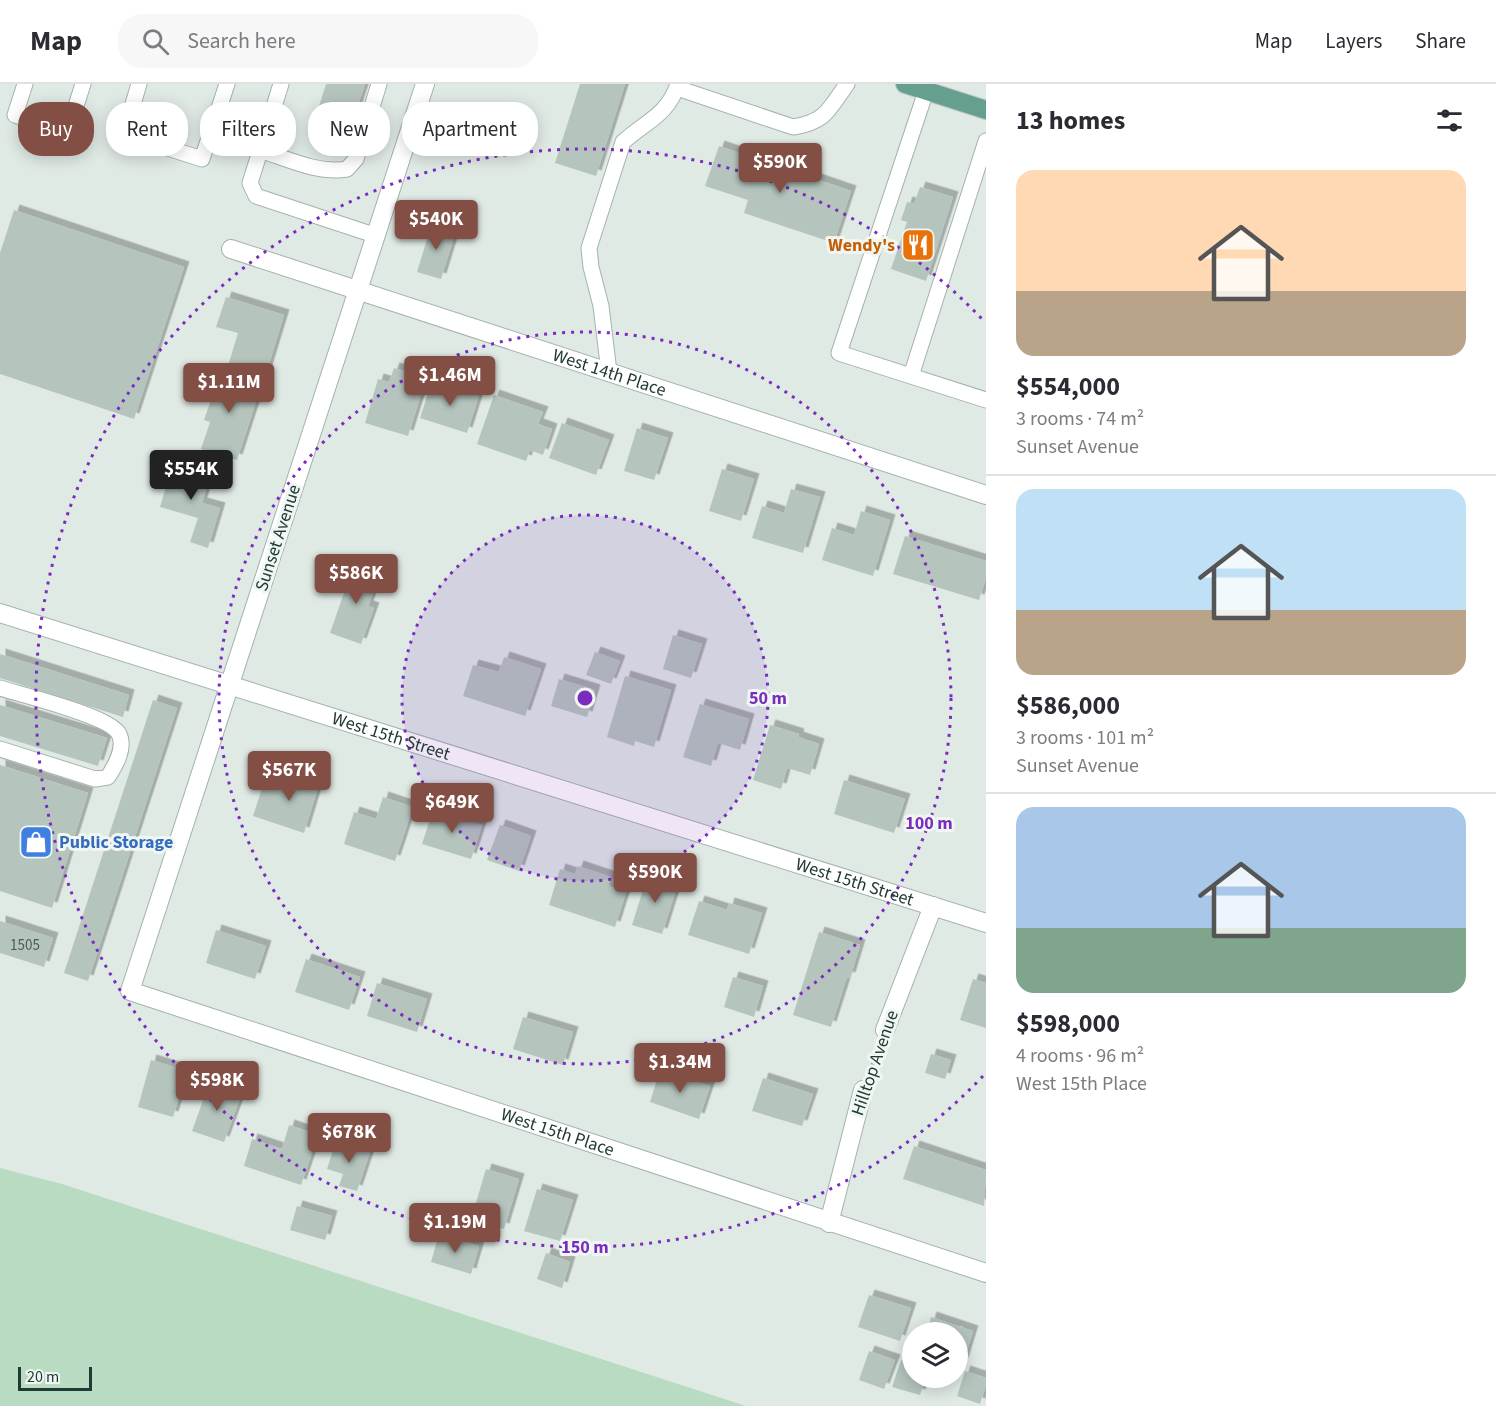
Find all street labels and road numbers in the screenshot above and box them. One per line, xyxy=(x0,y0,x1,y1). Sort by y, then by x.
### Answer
street label: West 14th Place xyxy=(549,342,669,402)
street label: Sunset Avenue xyxy=(249,481,307,595)
street label: West 15th Street xyxy=(329,706,453,766)
street label: West 15th Street xyxy=(793,851,917,912)
street label: Hilltop Avenue xyxy=(845,1007,905,1119)
street label: West 15th Place xyxy=(498,1102,618,1162)

